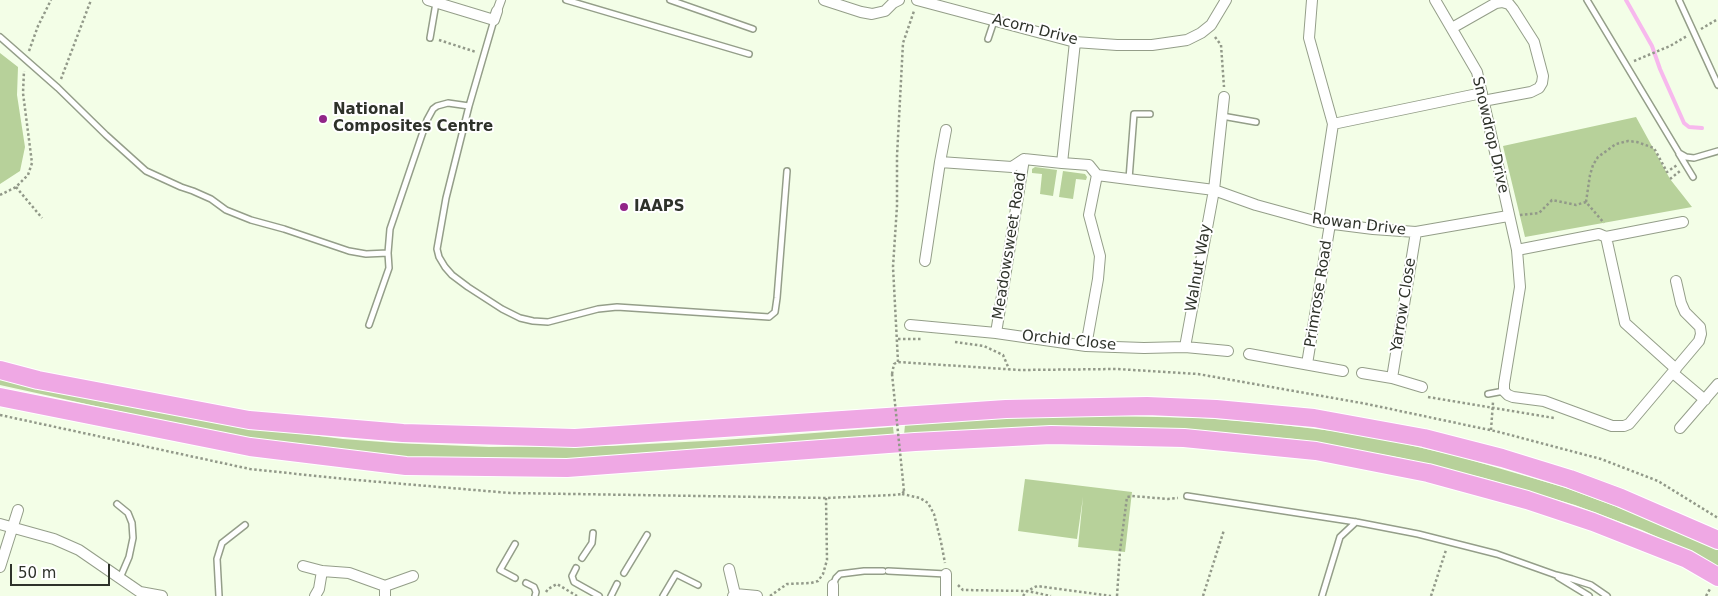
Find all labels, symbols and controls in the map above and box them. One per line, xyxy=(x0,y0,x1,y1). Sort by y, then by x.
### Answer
street label: Acorn Drive xyxy=(990,11,1080,49)
street label: Snowdrop Drive xyxy=(1468,75,1512,195)
place label: National Composites Centre xyxy=(333,101,493,136)
marker: National Composites Centre xyxy=(317,113,329,125)
street label: Meadowsweet Road xyxy=(989,171,1031,321)
place label: IAAPS xyxy=(634,198,685,216)
marker: IAAPS xyxy=(618,201,630,213)
street label: Rowan Drive xyxy=(1311,210,1407,240)
street label: Walnut Way xyxy=(1182,223,1216,313)
street label: Primrose Road xyxy=(1302,239,1336,349)
street label: Yarrow Close xyxy=(1388,257,1420,353)
street label: Orchid Close xyxy=(1021,327,1117,355)
scale bar xyxy=(12,554,112,586)
text: 50 m xyxy=(18,564,56,582)

